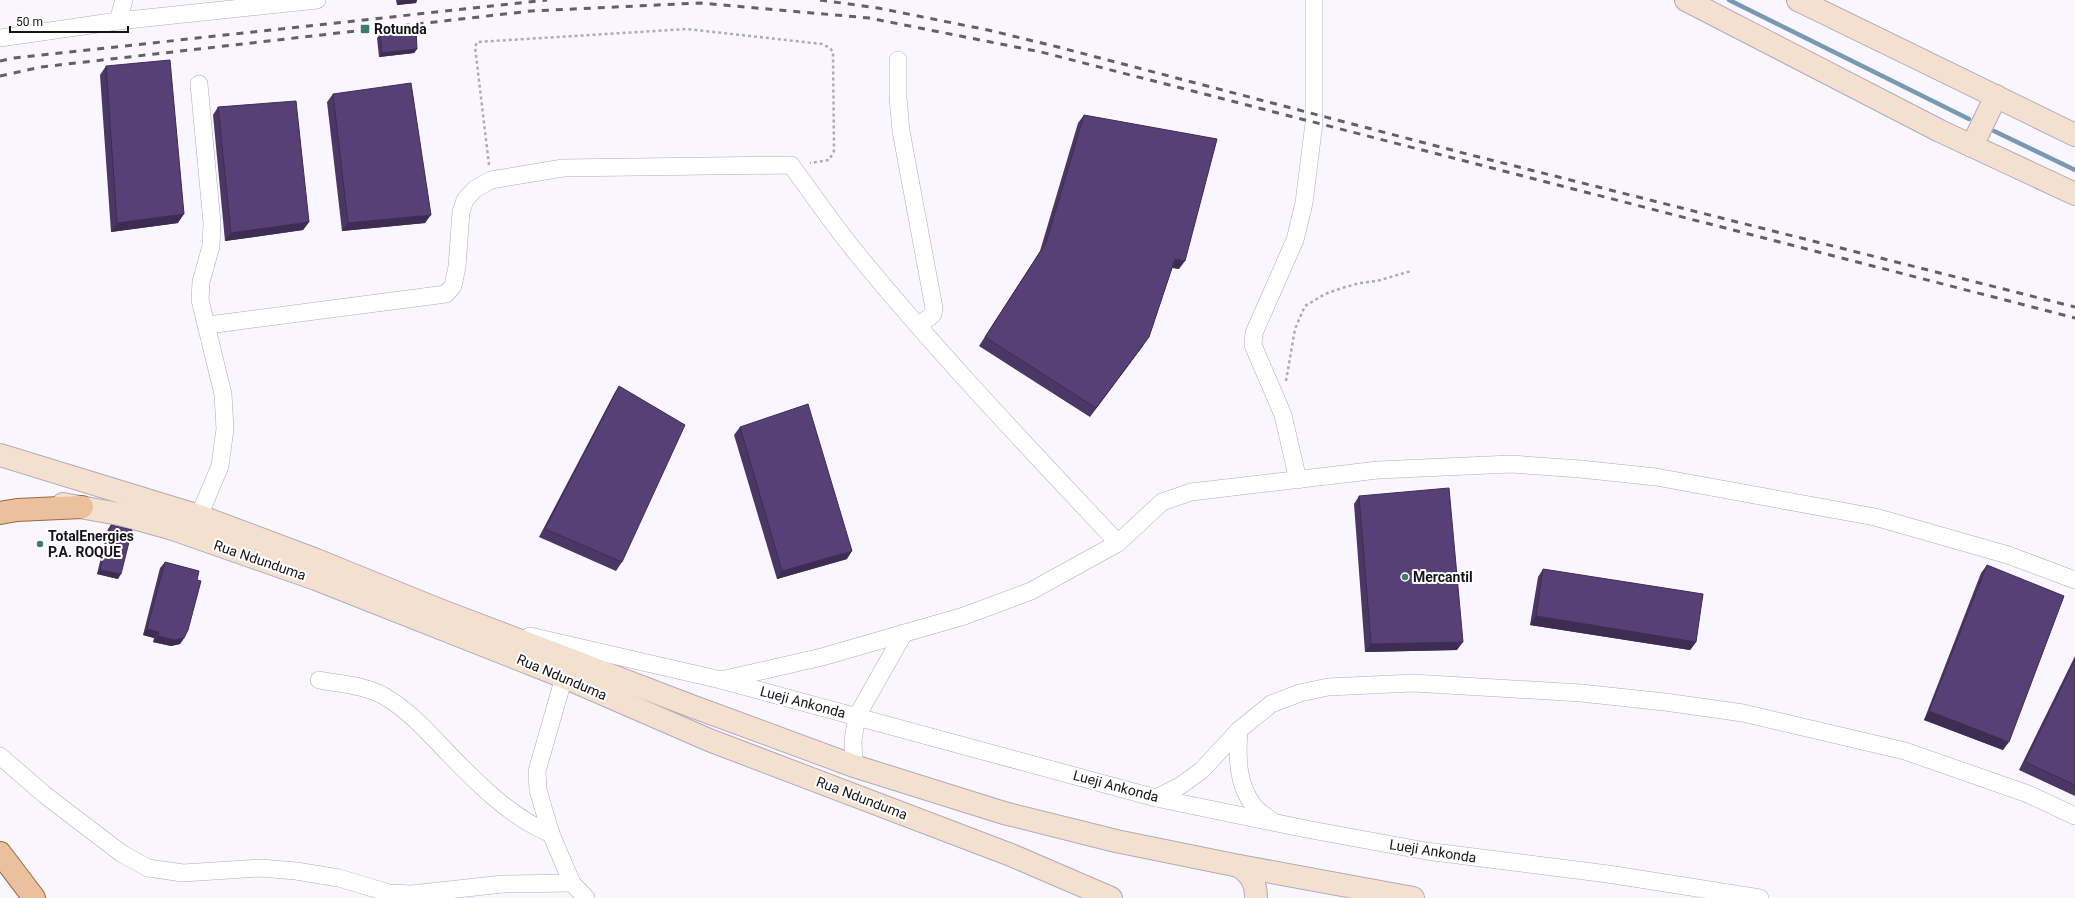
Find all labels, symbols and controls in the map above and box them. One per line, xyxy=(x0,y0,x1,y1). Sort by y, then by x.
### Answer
scale bar xyxy=(10,8,128,34)
text: 50 m xyxy=(16,15,43,29)
place label: Rotunda xyxy=(374,21,427,37)
marker: Rotunda xyxy=(359,23,371,35)
place label: TotalEnergies P.A. ROQUE xyxy=(48,528,134,560)
street label: Rua Ndunduma xyxy=(212,537,308,583)
marker: TotalEnergies P.A. ROQUE xyxy=(35,539,45,549)
place label: Mercantil xyxy=(1413,569,1473,585)
marker: Mercantil xyxy=(1400,572,1410,582)
street label: Rua Ndunduma xyxy=(515,651,609,703)
street label: Lueji Ankonda xyxy=(759,683,847,721)
street label: Lueji Ankonda xyxy=(1072,767,1160,805)
street label: Rua Ndunduma xyxy=(814,773,910,823)
street label: Lueji Ankonda xyxy=(1388,836,1478,866)

